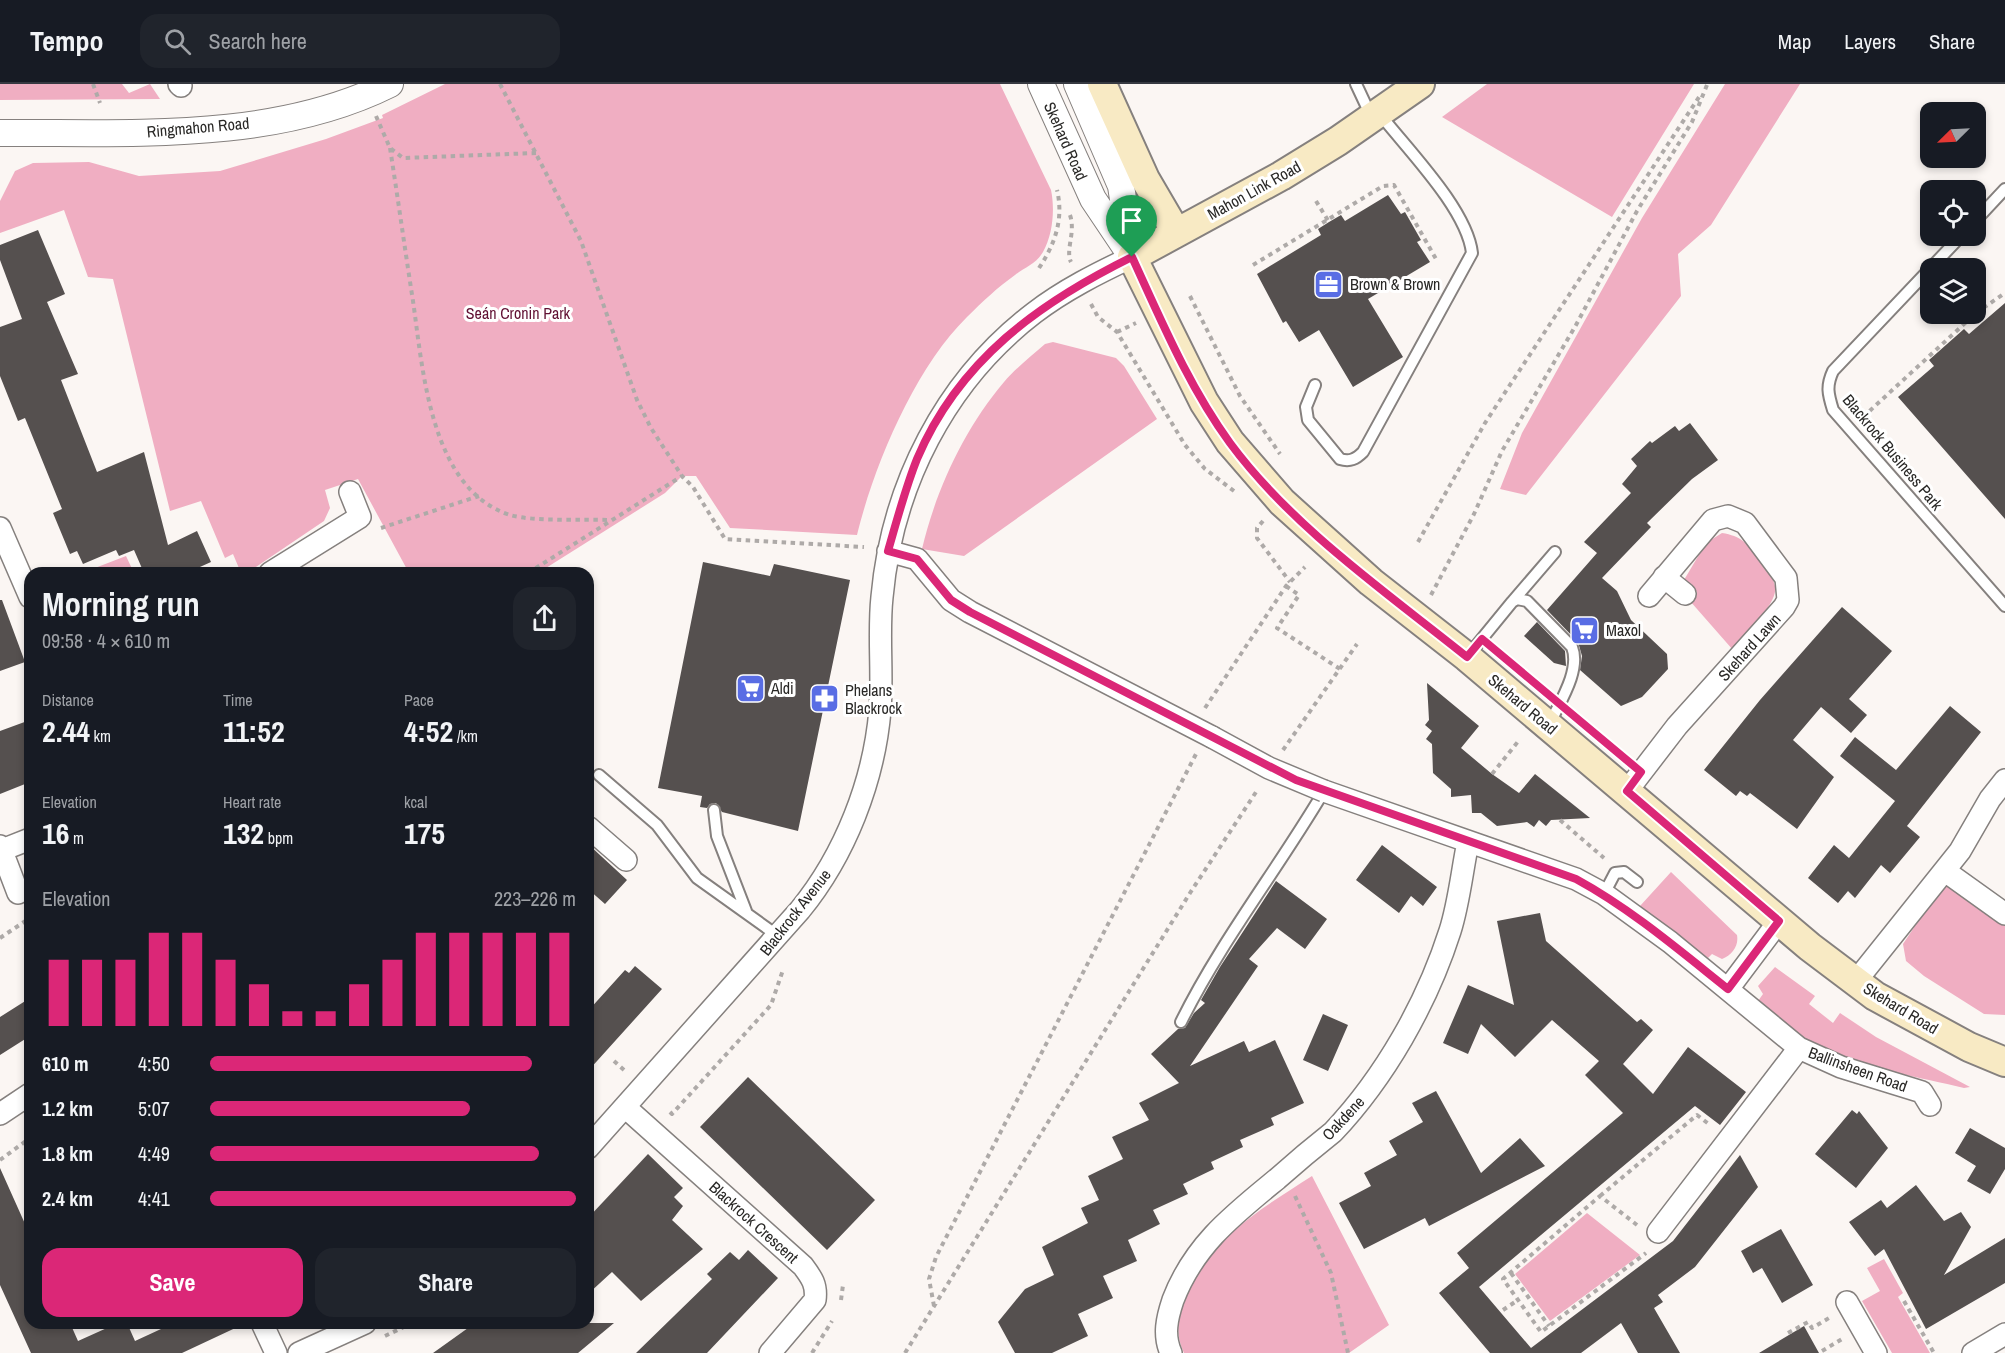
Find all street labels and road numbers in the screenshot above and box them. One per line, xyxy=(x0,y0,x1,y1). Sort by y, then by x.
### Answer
street label: Skehard Road xyxy=(1039,98,1093,184)
street label: Ringmahon Road xyxy=(146,112,250,142)
street label: Mahon Link Road xyxy=(1203,155,1305,225)
street label: Blackrock Business Park xyxy=(1838,389,1948,515)
street label: Skehard Lawn xyxy=(1713,608,1785,686)
street label: Skehard Road xyxy=(1484,669,1562,739)
street label: Blackrock Avenue xyxy=(754,864,836,960)
street label: Skehard Road xyxy=(1859,977,1943,1039)
street label: Ballinsheen Road xyxy=(1806,1041,1910,1097)
street label: Oakdene xyxy=(1317,1091,1369,1145)
street label: Blackrock Crescent xyxy=(705,1176,804,1268)

